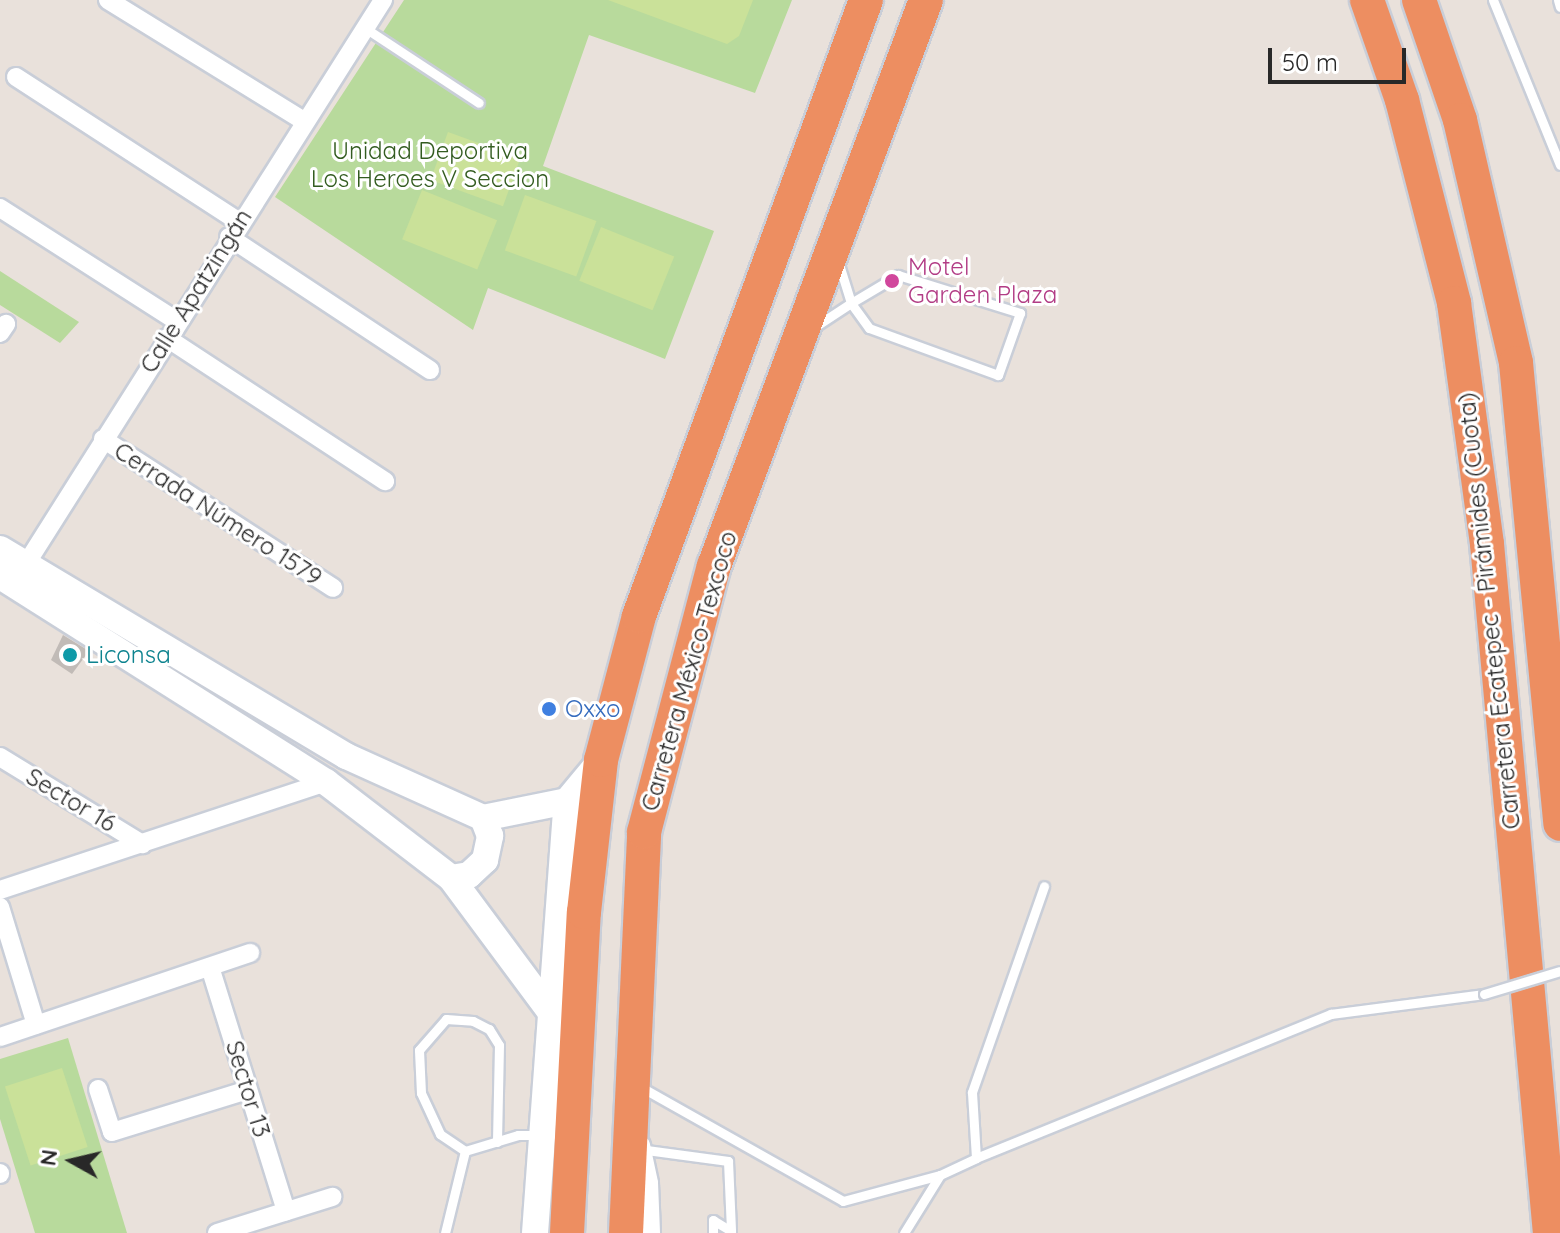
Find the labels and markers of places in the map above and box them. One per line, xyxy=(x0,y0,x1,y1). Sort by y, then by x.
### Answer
place label: Motel Garden Plaza xyxy=(908,253,1057,309)
marker: Motel Garden Plaza xyxy=(883,272,901,290)
place label: Liconsa xyxy=(86,641,171,669)
marker: Liconsa xyxy=(61,646,79,664)
place label: Oxxo xyxy=(565,695,621,723)
marker: Oxxo xyxy=(540,700,558,718)

